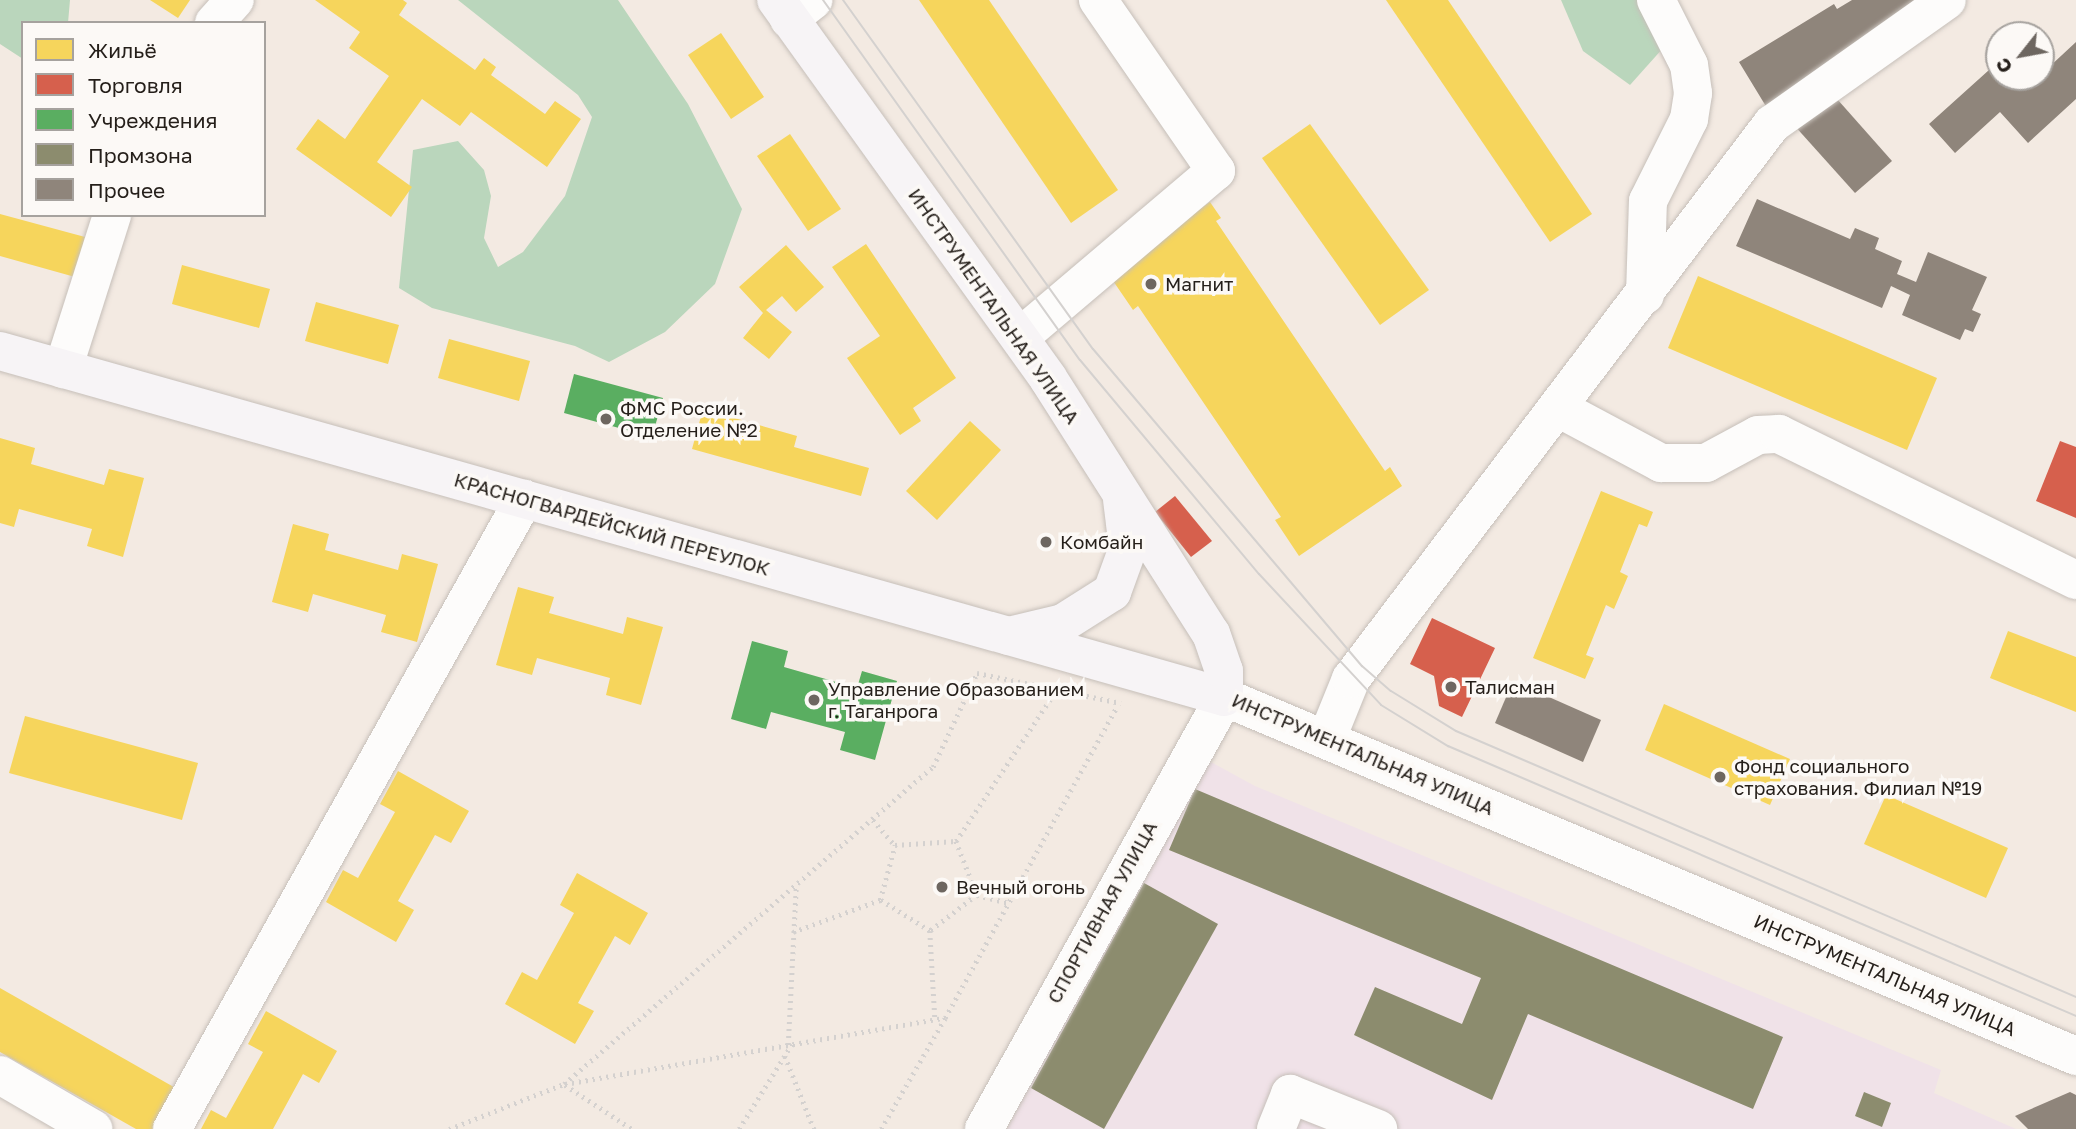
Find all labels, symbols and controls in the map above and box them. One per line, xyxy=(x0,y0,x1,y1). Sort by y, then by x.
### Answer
legend xyxy=(21,21,266,217)
north arrow xyxy=(1985,21,2055,91)
text: Жильё xyxy=(88,37,157,63)
text: С xyxy=(1990,54,2017,78)
text: Торговля xyxy=(88,72,183,98)
text: Учреждения xyxy=(88,107,217,133)
text: Промзона xyxy=(88,142,193,168)
text: Прочее xyxy=(88,177,165,203)
street label: ИНСТРУМЕНТАЛЬНАЯ УЛИЦА xyxy=(904,184,1084,428)
place label: Магнит xyxy=(1165,273,1233,295)
marker: Магнит xyxy=(1143,276,1159,292)
place label: ФМС России. Отделение №2 xyxy=(620,397,758,441)
marker: ФМС России. Отделение №2 xyxy=(598,411,614,427)
street label: КРАСНОГВАРДЕЙСКИЙ ПЕРЕУЛОК xyxy=(452,468,772,580)
place label: Комбайн xyxy=(1060,531,1143,553)
marker: Комбайн xyxy=(1038,534,1054,550)
place label: Талисман xyxy=(1465,676,1555,698)
place label: Управление Образованием г. Таганрога xyxy=(828,678,1084,722)
marker: Талисман xyxy=(1443,679,1459,695)
street label: ИНСТРУМЕНТАЛЬНАЯ УЛИЦА xyxy=(1229,688,1497,820)
marker: Управление Образованием г. Таганрога xyxy=(806,692,822,708)
place label: Фонд социального страхования. Филиал №19 xyxy=(1734,755,1982,799)
marker: Фонд социального страхования. Филиал №19 xyxy=(1712,769,1728,785)
street label: СПОРТИВНАЯ УЛИЦА xyxy=(1042,817,1162,1007)
place label: Вечный огонь xyxy=(956,876,1085,898)
marker: Вечный огонь xyxy=(934,879,950,895)
street label: ИНСТРУМЕНТАЛЬНАЯ УЛИЦА xyxy=(1751,909,2019,1041)

